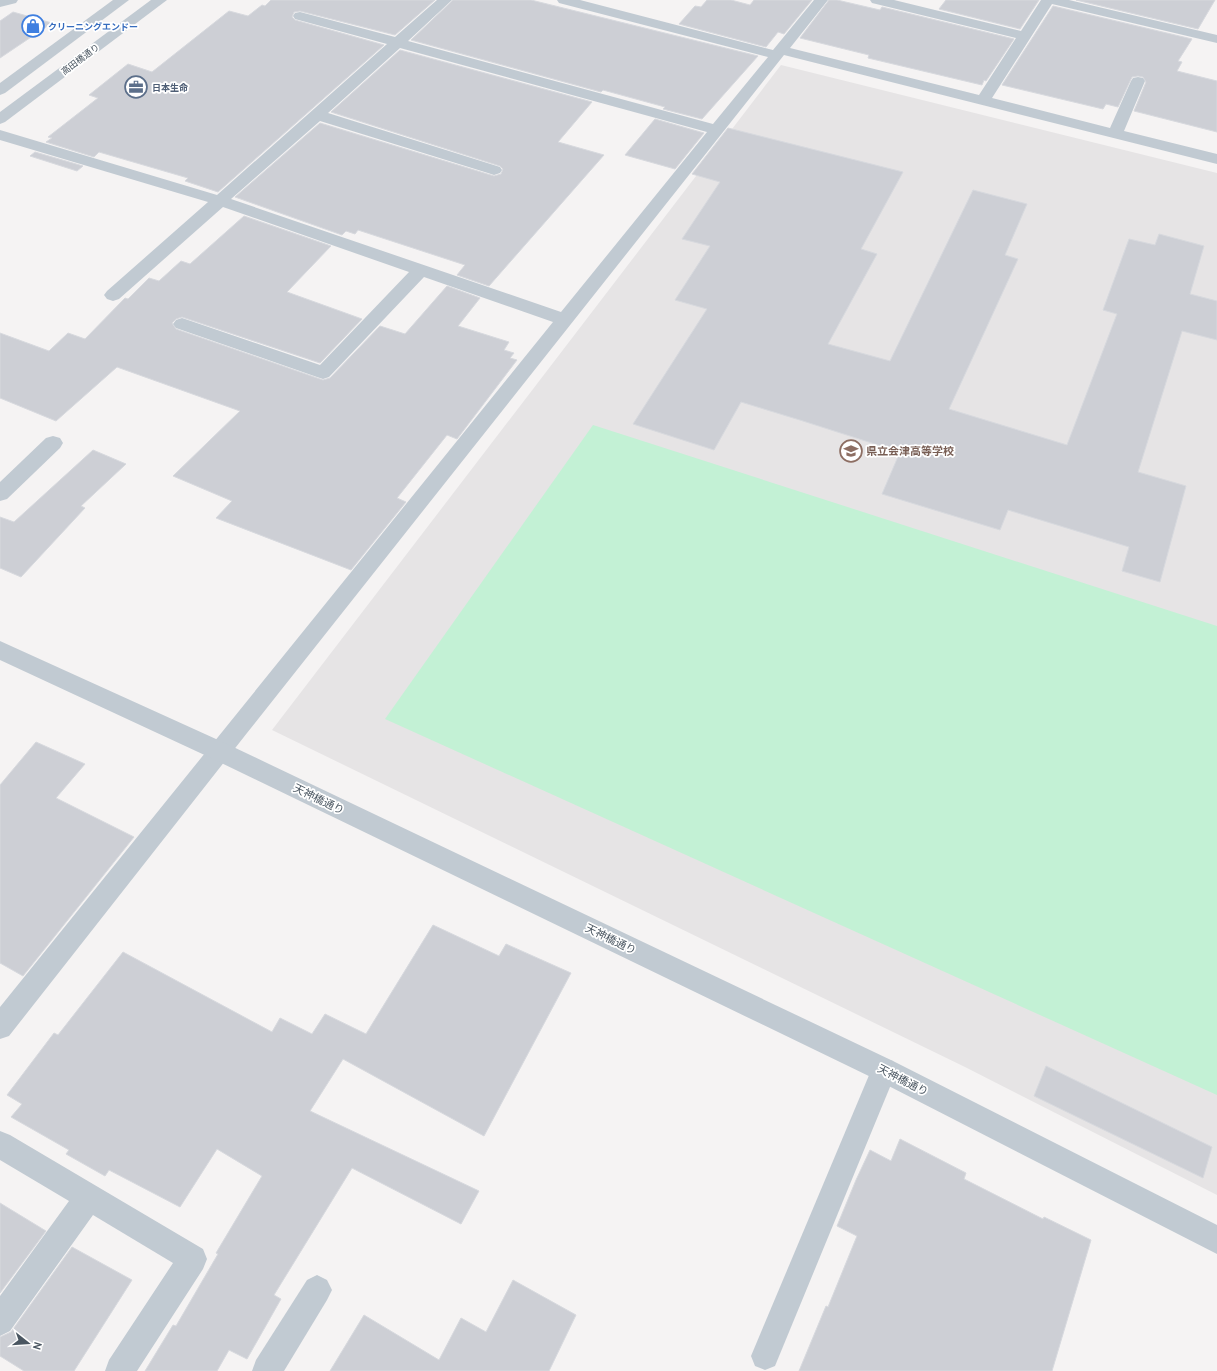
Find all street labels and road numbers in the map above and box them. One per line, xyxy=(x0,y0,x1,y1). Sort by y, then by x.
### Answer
street label: 高田橋通り xyxy=(59,41,101,77)
street label: 天神橋通り xyxy=(291,781,347,817)
street label: 天神橋通り xyxy=(583,921,639,957)
street label: 天神橋通り xyxy=(875,1061,931,1099)

